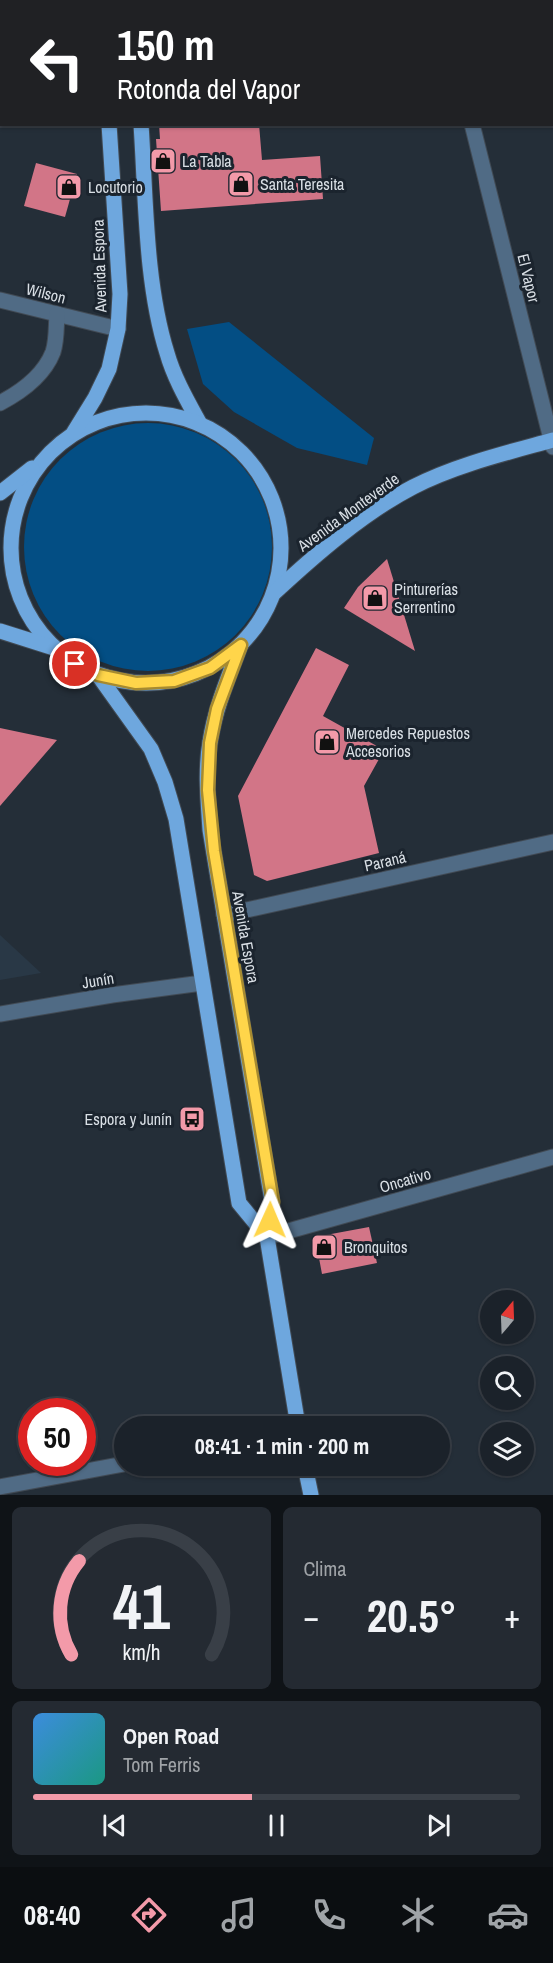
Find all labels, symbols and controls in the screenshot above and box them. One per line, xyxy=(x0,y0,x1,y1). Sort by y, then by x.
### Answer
text: 150 m xyxy=(117,17,215,73)
icon: left xyxy=(18,24,96,102)
text: Rotonda del Vapor xyxy=(117,71,300,107)
shop icon: La Tabla xyxy=(148,146,178,176)
place label: La Tabla xyxy=(182,150,232,172)
shop icon: Santa Teresita xyxy=(226,169,256,199)
shop icon: Locutorio xyxy=(54,172,84,202)
place label: Santa Teresita xyxy=(260,173,345,195)
place label: Locutorio xyxy=(88,176,143,198)
street label: Avenida Espora xyxy=(86,218,112,314)
street label: El Vapor xyxy=(512,251,546,305)
street label: Wilson xyxy=(24,277,68,309)
street label: Avenida Monteverde xyxy=(292,468,403,557)
place label: Pinturerías Serrentino xyxy=(394,578,458,618)
shop icon: Pinturerías Serrentino xyxy=(360,583,390,613)
pin xyxy=(49,638,100,689)
icon: arrive xyxy=(58,647,91,680)
place label: Mercedes Repuestos Accesorios xyxy=(345,722,470,762)
shop icon: Mercedes Repuestos Accesorios xyxy=(312,727,342,757)
street label: Paraná xyxy=(362,845,409,876)
street label: Avenida Espora xyxy=(227,888,265,985)
street label: Junín xyxy=(80,967,116,993)
bus stop icon: Espora y Junín xyxy=(177,1104,207,1134)
place label: Espora y Junín xyxy=(84,1108,172,1130)
street label: Oncativo xyxy=(377,1162,433,1198)
position arrow xyxy=(238,1188,302,1252)
shop icon: Bronquitos xyxy=(309,1232,339,1262)
place label: Bronquitos xyxy=(344,1236,407,1258)
north arrow xyxy=(480,1290,534,1344)
map controls xyxy=(480,1290,534,1476)
button: search xyxy=(480,1356,534,1410)
speed limit sign: 50 xyxy=(18,1398,96,1476)
button: layers xyxy=(480,1422,534,1476)
text: 08:41 · 1 min · 200 m xyxy=(195,1431,369,1461)
text: Clima xyxy=(304,1555,346,1582)
text: 41 xyxy=(113,1564,170,1648)
text: 20.5° xyxy=(367,1585,457,1646)
text: − xyxy=(304,1594,319,1638)
text: + xyxy=(504,1594,520,1638)
text: km/h xyxy=(122,1638,160,1667)
text: Open Road xyxy=(123,1721,219,1751)
text: Tom Ferris xyxy=(123,1751,201,1778)
icon: previous xyxy=(98,1809,131,1842)
icon: pause xyxy=(260,1809,293,1842)
icon: next xyxy=(422,1809,455,1842)
icon: directions xyxy=(128,1894,170,1936)
icon: music xyxy=(218,1894,260,1936)
icon: phone xyxy=(308,1894,350,1936)
icon: climate xyxy=(397,1894,439,1936)
icon: car xyxy=(487,1894,529,1936)
text: 08:40 xyxy=(24,1897,80,1933)

